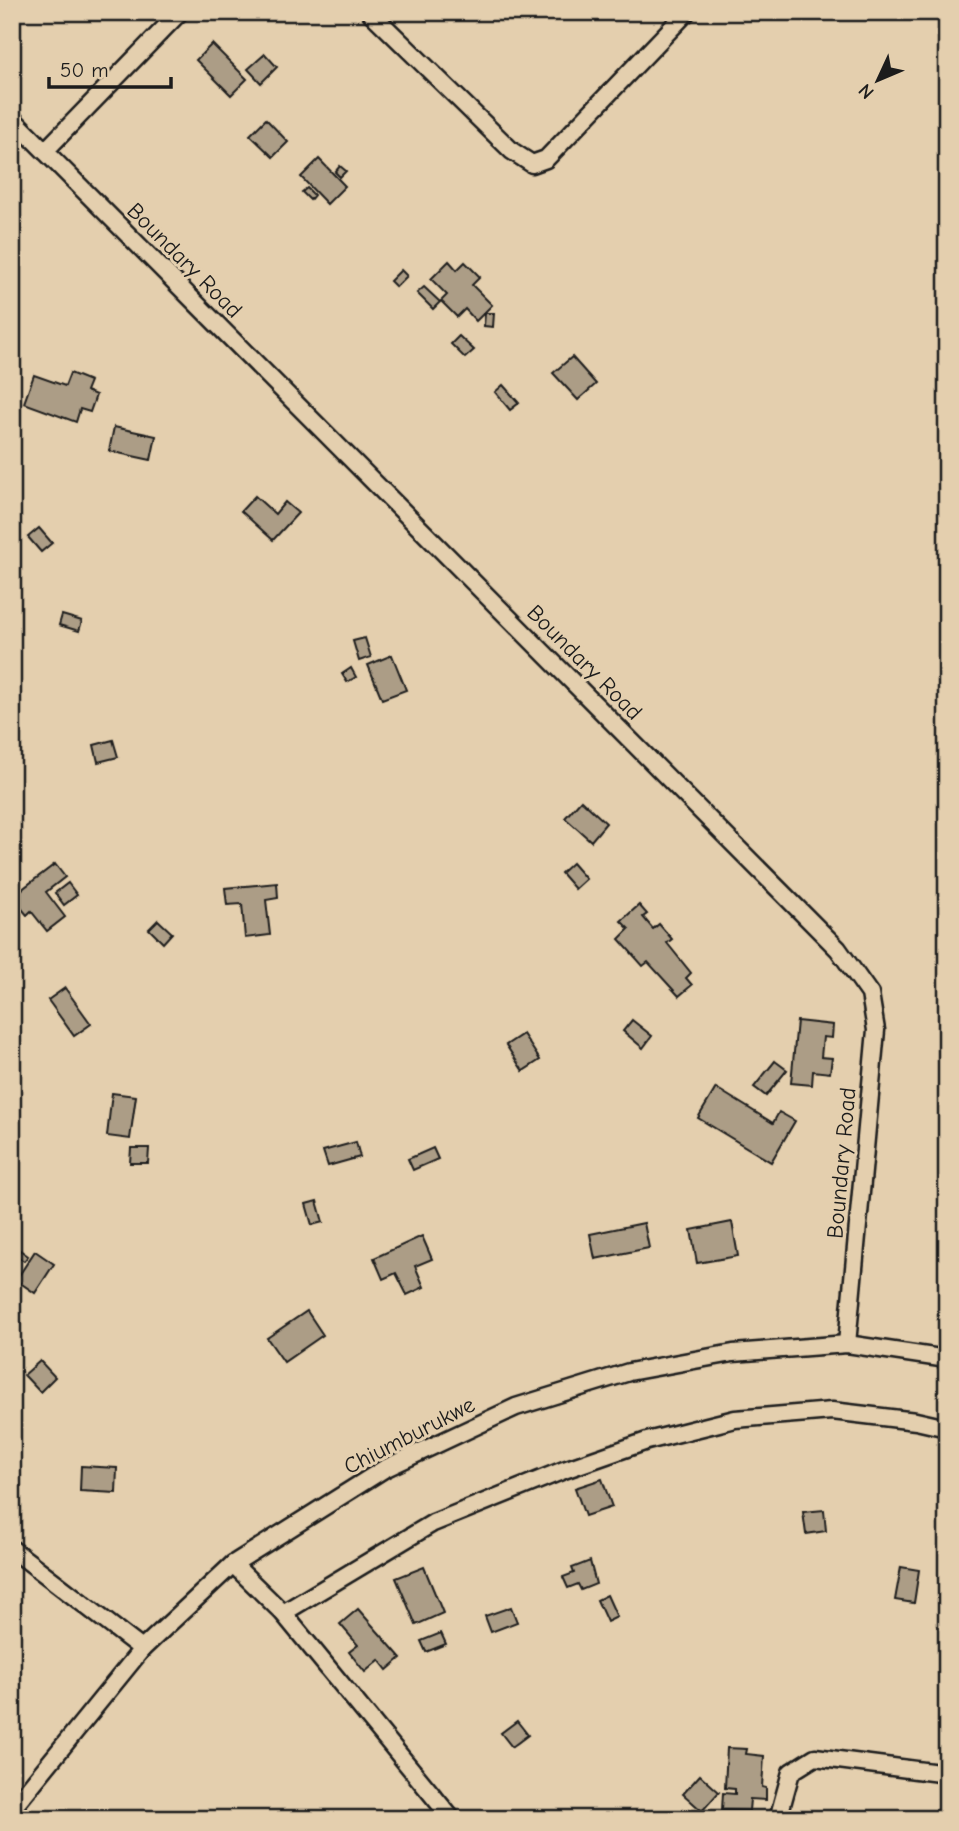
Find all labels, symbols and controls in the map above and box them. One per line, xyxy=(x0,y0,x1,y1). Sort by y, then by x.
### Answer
scale bar xyxy=(49,46,172,90)
north arrow xyxy=(844,46,914,116)
text: 50 m xyxy=(60,58,109,82)
text: N xyxy=(854,79,879,103)
street label: Boundary Road xyxy=(121,197,248,324)
street label: Boundary Road xyxy=(521,599,648,726)
street label: Boundary Road xyxy=(821,1086,862,1240)
street label: Chiumburukwe xyxy=(339,1391,479,1480)

